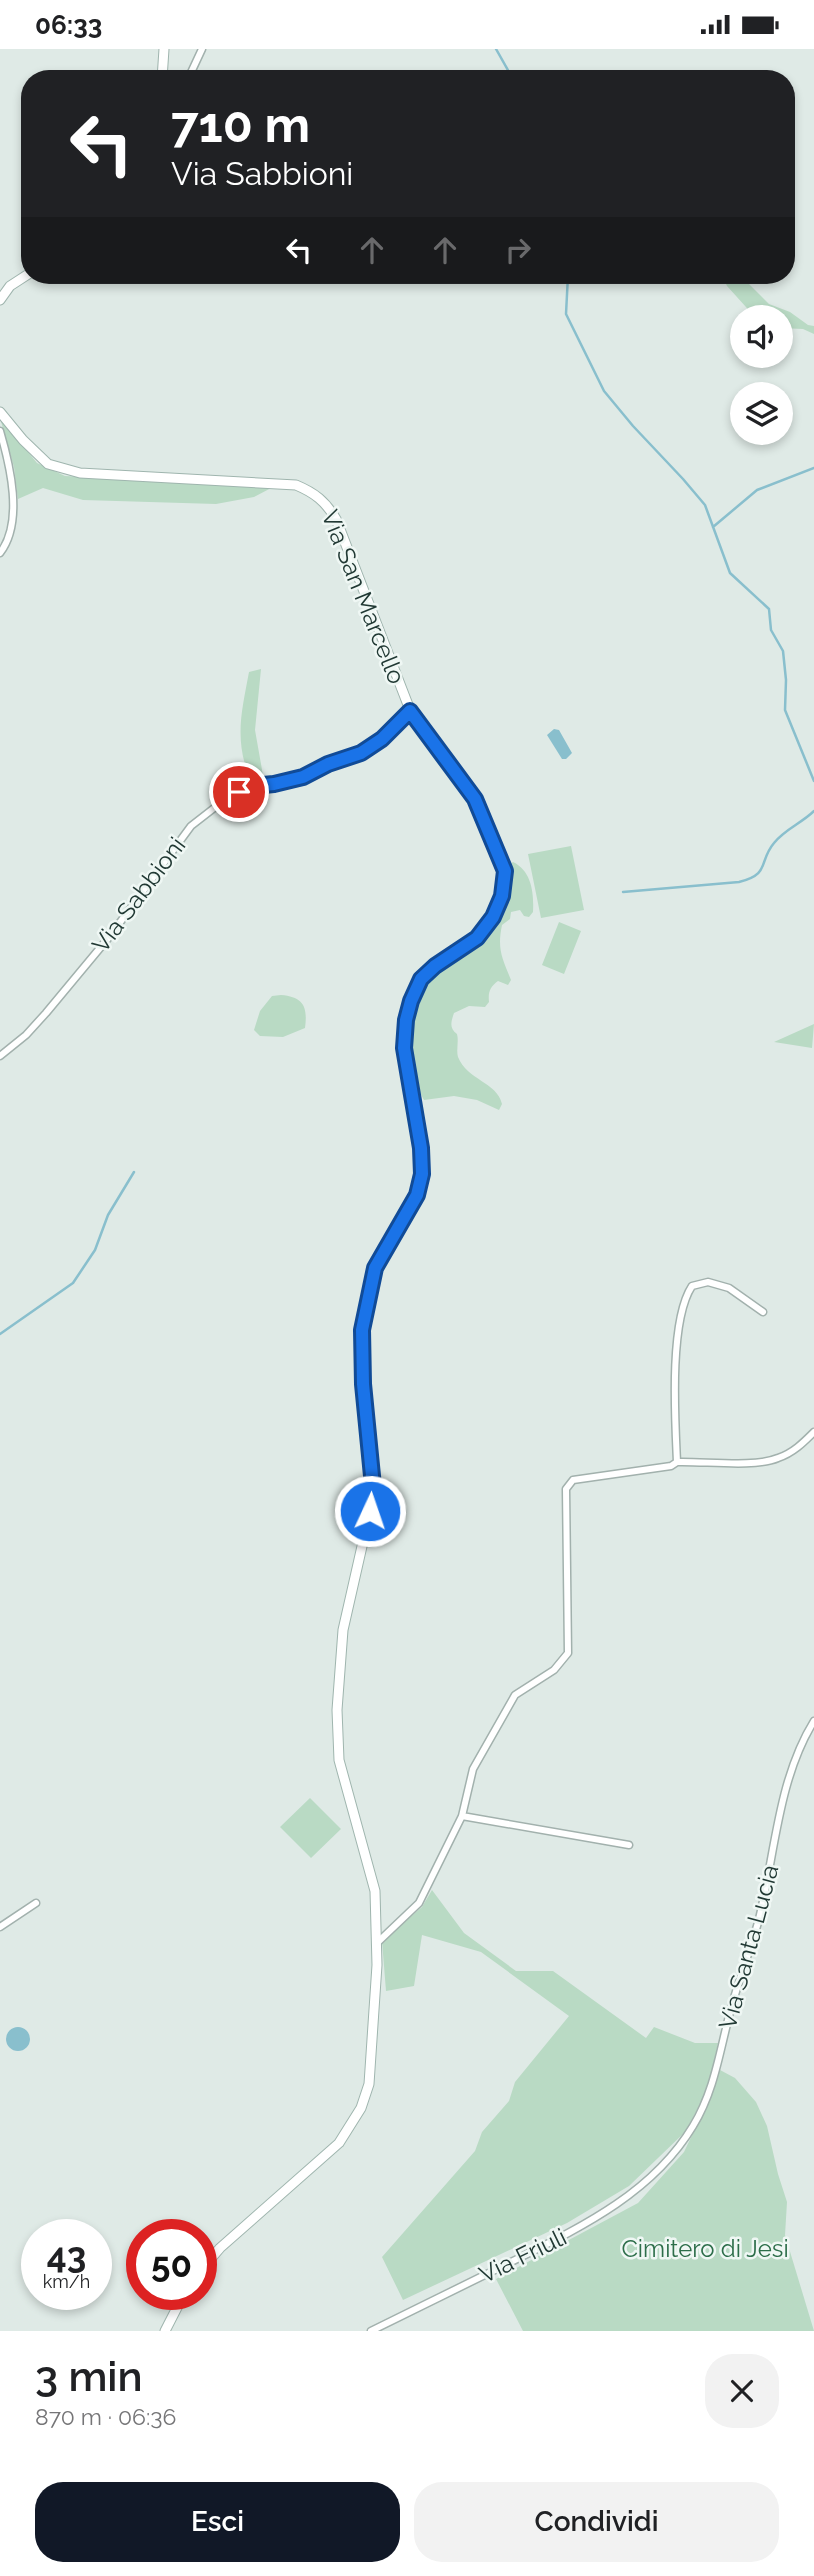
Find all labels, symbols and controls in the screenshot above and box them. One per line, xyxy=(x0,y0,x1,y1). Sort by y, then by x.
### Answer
text: 06:33 xyxy=(35,10,102,40)
text: 710 m xyxy=(171,96,310,153)
icon: left xyxy=(56,98,147,189)
text: Via Sabbioni xyxy=(171,155,353,192)
icon: left xyxy=(280,231,318,269)
icon: ahead xyxy=(353,231,391,269)
icon: ahead xyxy=(426,231,464,269)
icon: right xyxy=(499,231,537,269)
map controls xyxy=(730,305,793,445)
button: sound xyxy=(730,305,793,368)
button: layers xyxy=(730,382,793,445)
street label: Via San Marcello xyxy=(315,506,412,688)
pin xyxy=(209,762,269,822)
icon: arrive xyxy=(220,773,258,811)
street label: Via Sabbioni xyxy=(86,831,191,958)
position arrow xyxy=(333,1474,407,1548)
street label: Via Santa Lucia xyxy=(713,1861,784,2032)
speed limit sign: 50 xyxy=(126,2219,217,2310)
street label: Via Friuli xyxy=(474,2222,571,2289)
park label: Cimitero di Jesi xyxy=(621,2234,789,2263)
text: 43 xyxy=(47,2235,86,2276)
text: km/h xyxy=(43,2271,90,2292)
text: 3 min xyxy=(35,2352,143,2401)
button: close xyxy=(705,2354,779,2428)
text: 870 m · 06:36 xyxy=(35,2403,176,2430)
button: Esci xyxy=(35,2482,400,2562)
button: Condividi xyxy=(414,2482,779,2562)

